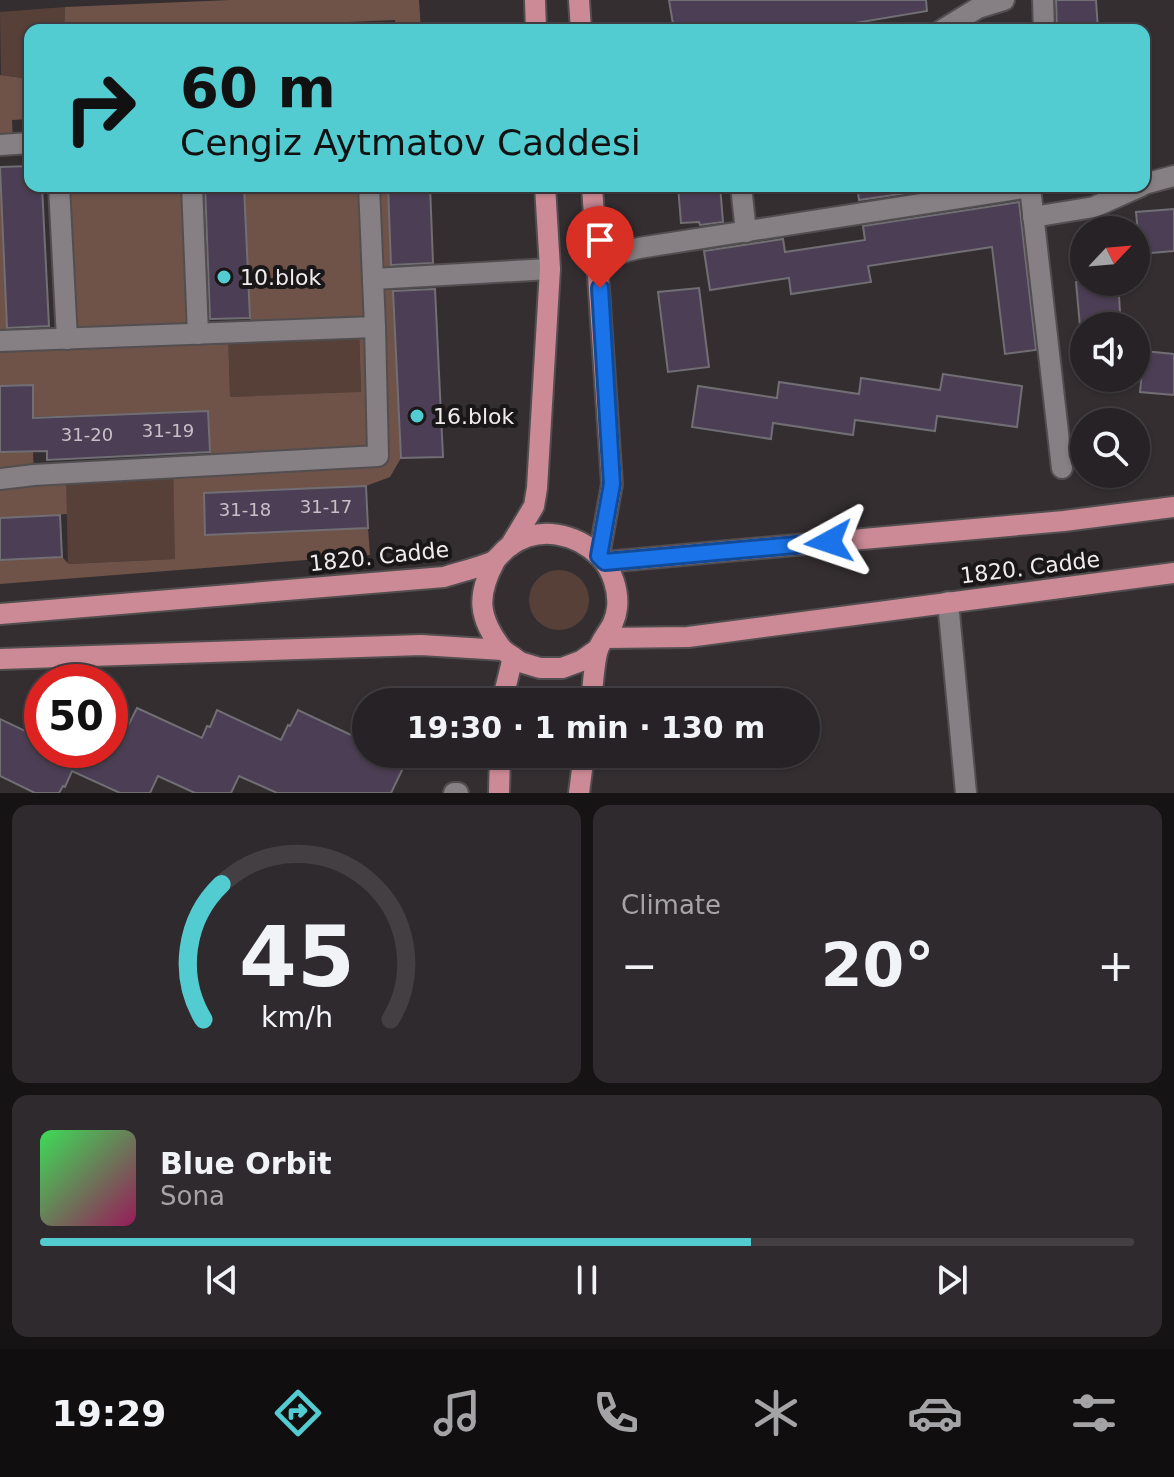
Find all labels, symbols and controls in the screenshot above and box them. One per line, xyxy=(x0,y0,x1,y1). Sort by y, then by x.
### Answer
text: 60 m xyxy=(180,55,336,120)
icon: right xyxy=(48,56,152,160)
text: Cengiz Aytmatov Caddesi xyxy=(180,122,641,163)
pin xyxy=(566,206,634,288)
north arrow xyxy=(1070,216,1150,296)
map controls xyxy=(1070,216,1150,488)
icon: arrive xyxy=(578,218,622,262)
place label: 10.blok xyxy=(240,265,322,290)
marker: 10.blok xyxy=(215,268,233,286)
button: sound xyxy=(1070,312,1150,392)
place label: 16.blok xyxy=(433,404,515,429)
marker: 16.blok xyxy=(408,407,426,425)
button: search xyxy=(1070,408,1150,488)
house number: 31-19 xyxy=(142,420,194,441)
house number: 31-20 xyxy=(61,424,113,445)
house number: 31-17 xyxy=(300,496,352,517)
house number: 31-18 xyxy=(219,499,271,520)
position arrow xyxy=(787,500,871,584)
street label: 1820. Cadde xyxy=(308,537,450,576)
street label: 1820. Cadde xyxy=(959,547,1101,588)
speed limit sign: 50 xyxy=(24,664,128,768)
text: 19:30 · 1 min · 130 m xyxy=(407,710,765,745)
text: Climate xyxy=(621,890,721,920)
text: 45 xyxy=(239,909,354,1006)
text: 20° xyxy=(821,930,934,1000)
text: − xyxy=(621,940,658,991)
text: + xyxy=(1097,940,1134,991)
text: km/h xyxy=(260,1000,333,1034)
text: Blue Orbit xyxy=(160,1146,332,1181)
text: Sona xyxy=(160,1181,225,1211)
icon: previous xyxy=(200,1258,244,1302)
icon: pause xyxy=(565,1258,609,1302)
icon: next xyxy=(930,1258,974,1302)
icon: directions xyxy=(270,1385,326,1441)
icon: music xyxy=(429,1385,485,1441)
icon: phone xyxy=(588,1385,644,1441)
icon: climate xyxy=(748,1385,804,1441)
icon: car xyxy=(907,1385,963,1441)
icon: filters xyxy=(1066,1385,1122,1441)
text: 19:29 xyxy=(52,1393,166,1434)

